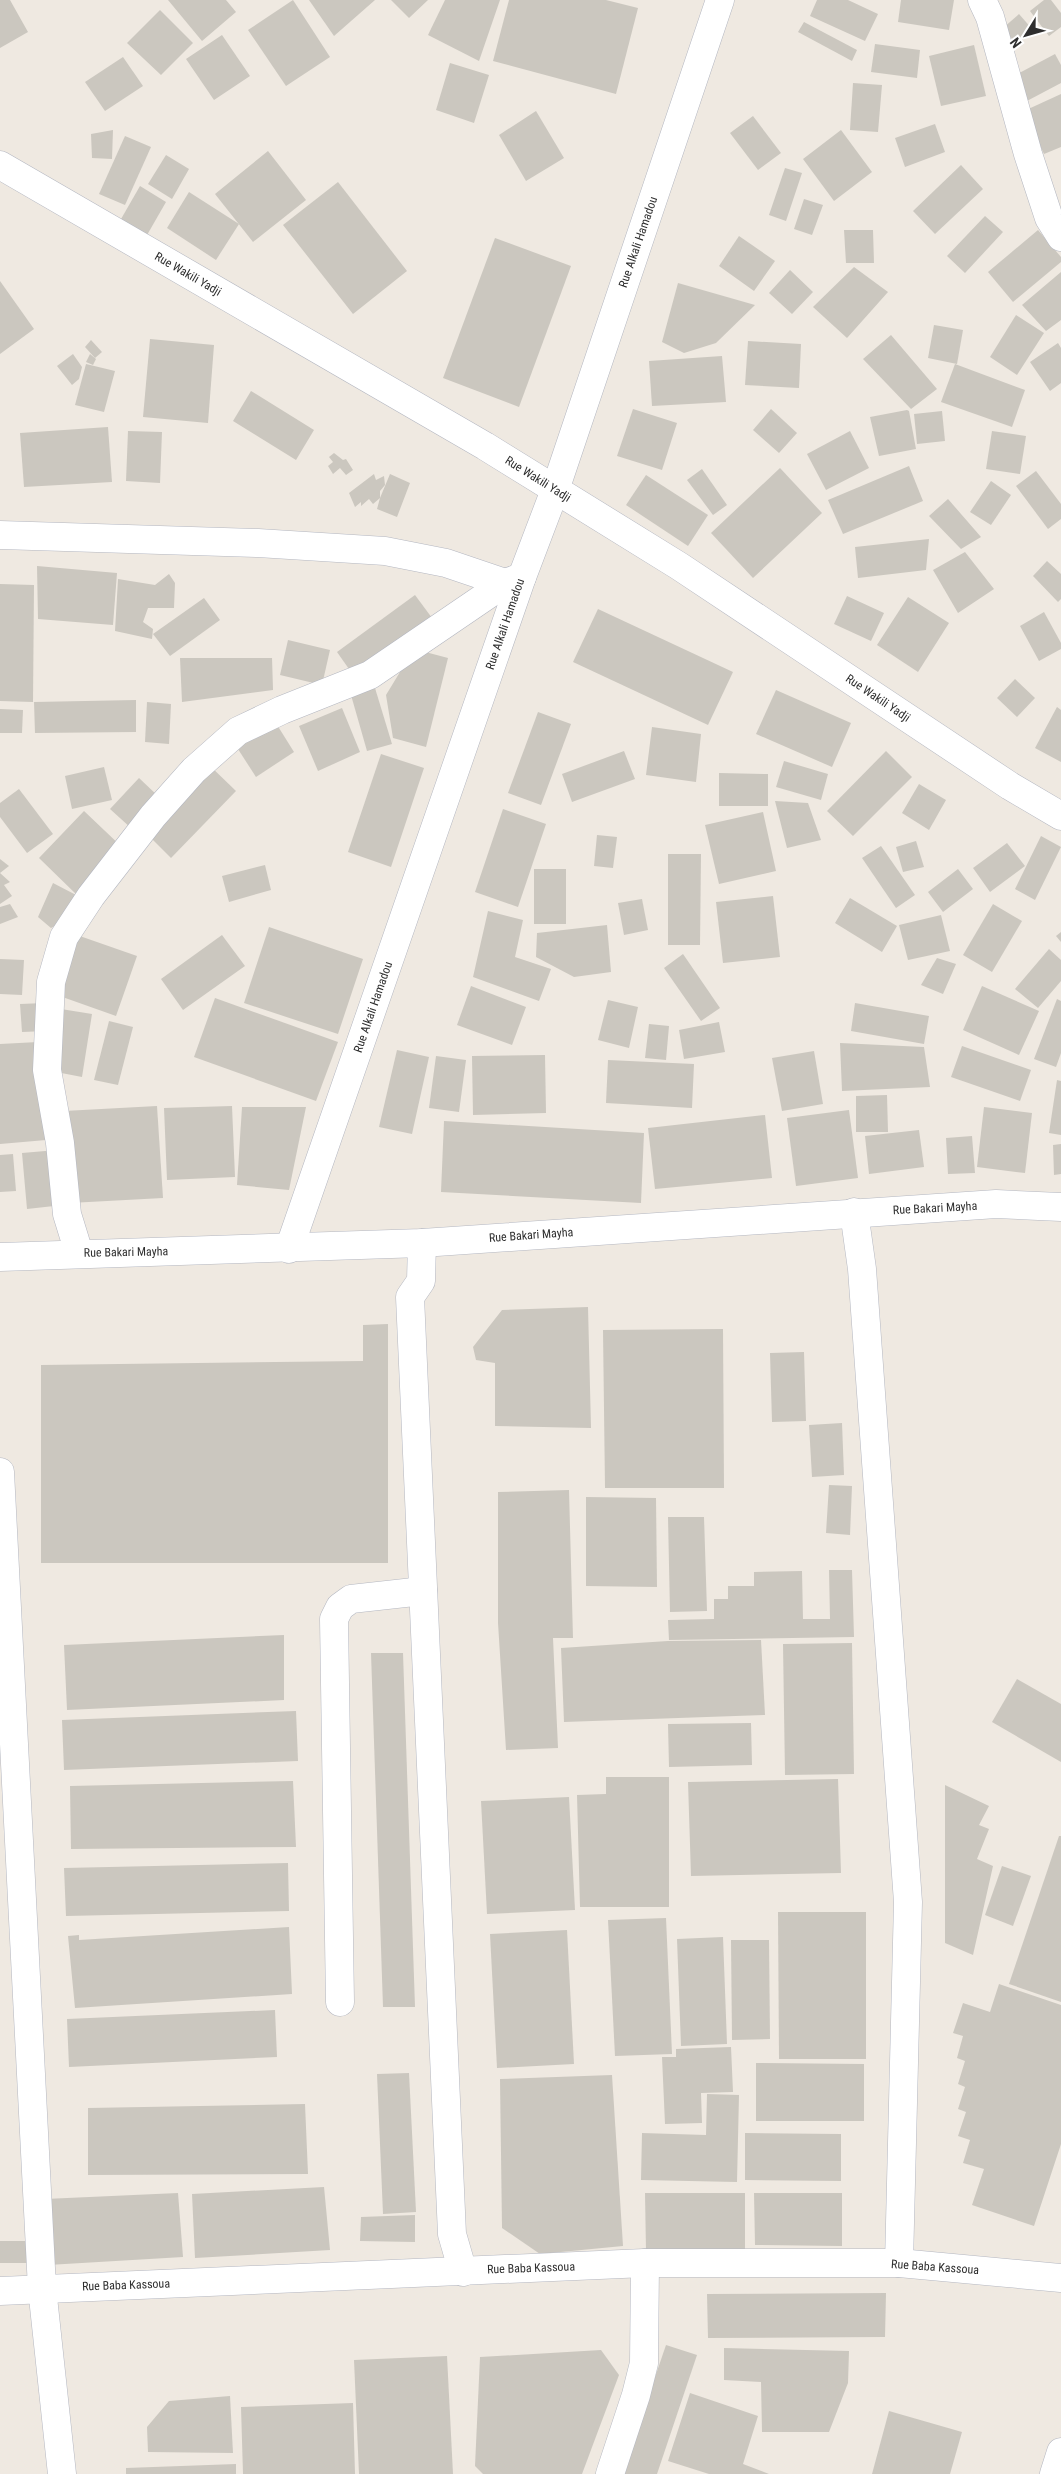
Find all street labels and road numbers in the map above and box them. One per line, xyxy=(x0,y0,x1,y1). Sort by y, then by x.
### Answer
street label: Rue Alkali Hamadou xyxy=(616,194,660,289)
street label: Rue Wakili Yadji xyxy=(152,249,224,299)
street label: Rue Wakili Yadji xyxy=(503,453,573,505)
street label: Rue Alkali Hamadou xyxy=(483,576,527,671)
street label: Rue Wakili Yadji xyxy=(843,671,913,725)
street label: Rue Alkali Hamadou xyxy=(351,959,395,1054)
street label: Rue Bakari Mayha xyxy=(892,1199,978,1217)
street label: Rue Bakari Mayha xyxy=(488,1225,574,1245)
street label: Rue Bakari Mayha xyxy=(84,1244,169,1260)
street label: Rue Baba Kassoua xyxy=(891,2257,980,2277)
street label: Rue Baba Kassoua xyxy=(487,2259,576,2277)
street label: Rue Baba Kassoua xyxy=(82,2276,171,2294)

